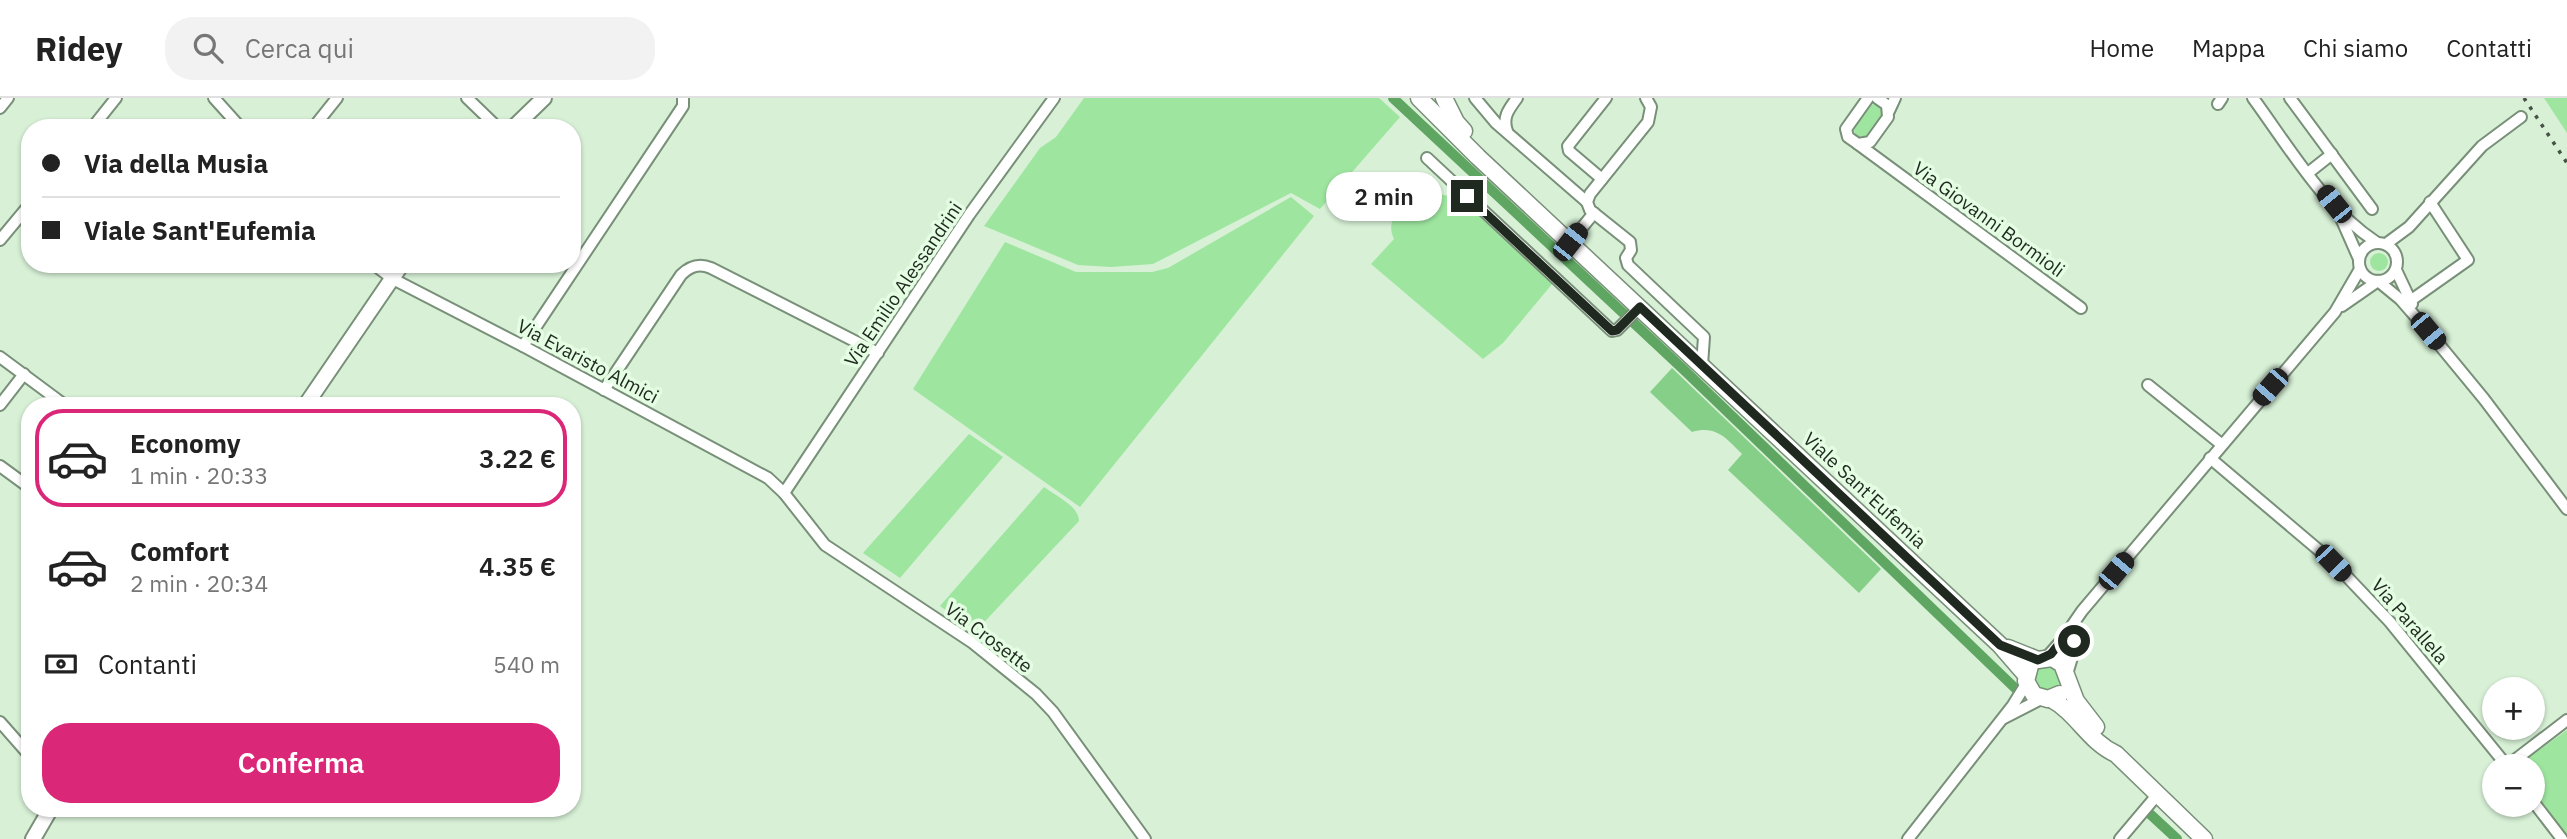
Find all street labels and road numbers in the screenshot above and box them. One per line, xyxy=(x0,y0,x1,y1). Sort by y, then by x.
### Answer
street label: Via Giovanni Bormioli xyxy=(1909,156,2069,282)
street label: Via Emilio Alessandrini xyxy=(839,197,967,371)
street label: Via Evaristo Almici xyxy=(513,314,663,408)
street label: Viale Sant'Eufemia xyxy=(1798,427,1932,553)
street label: Via Parallela xyxy=(2366,573,2454,669)
street label: Via Crosette xyxy=(940,596,1038,678)

